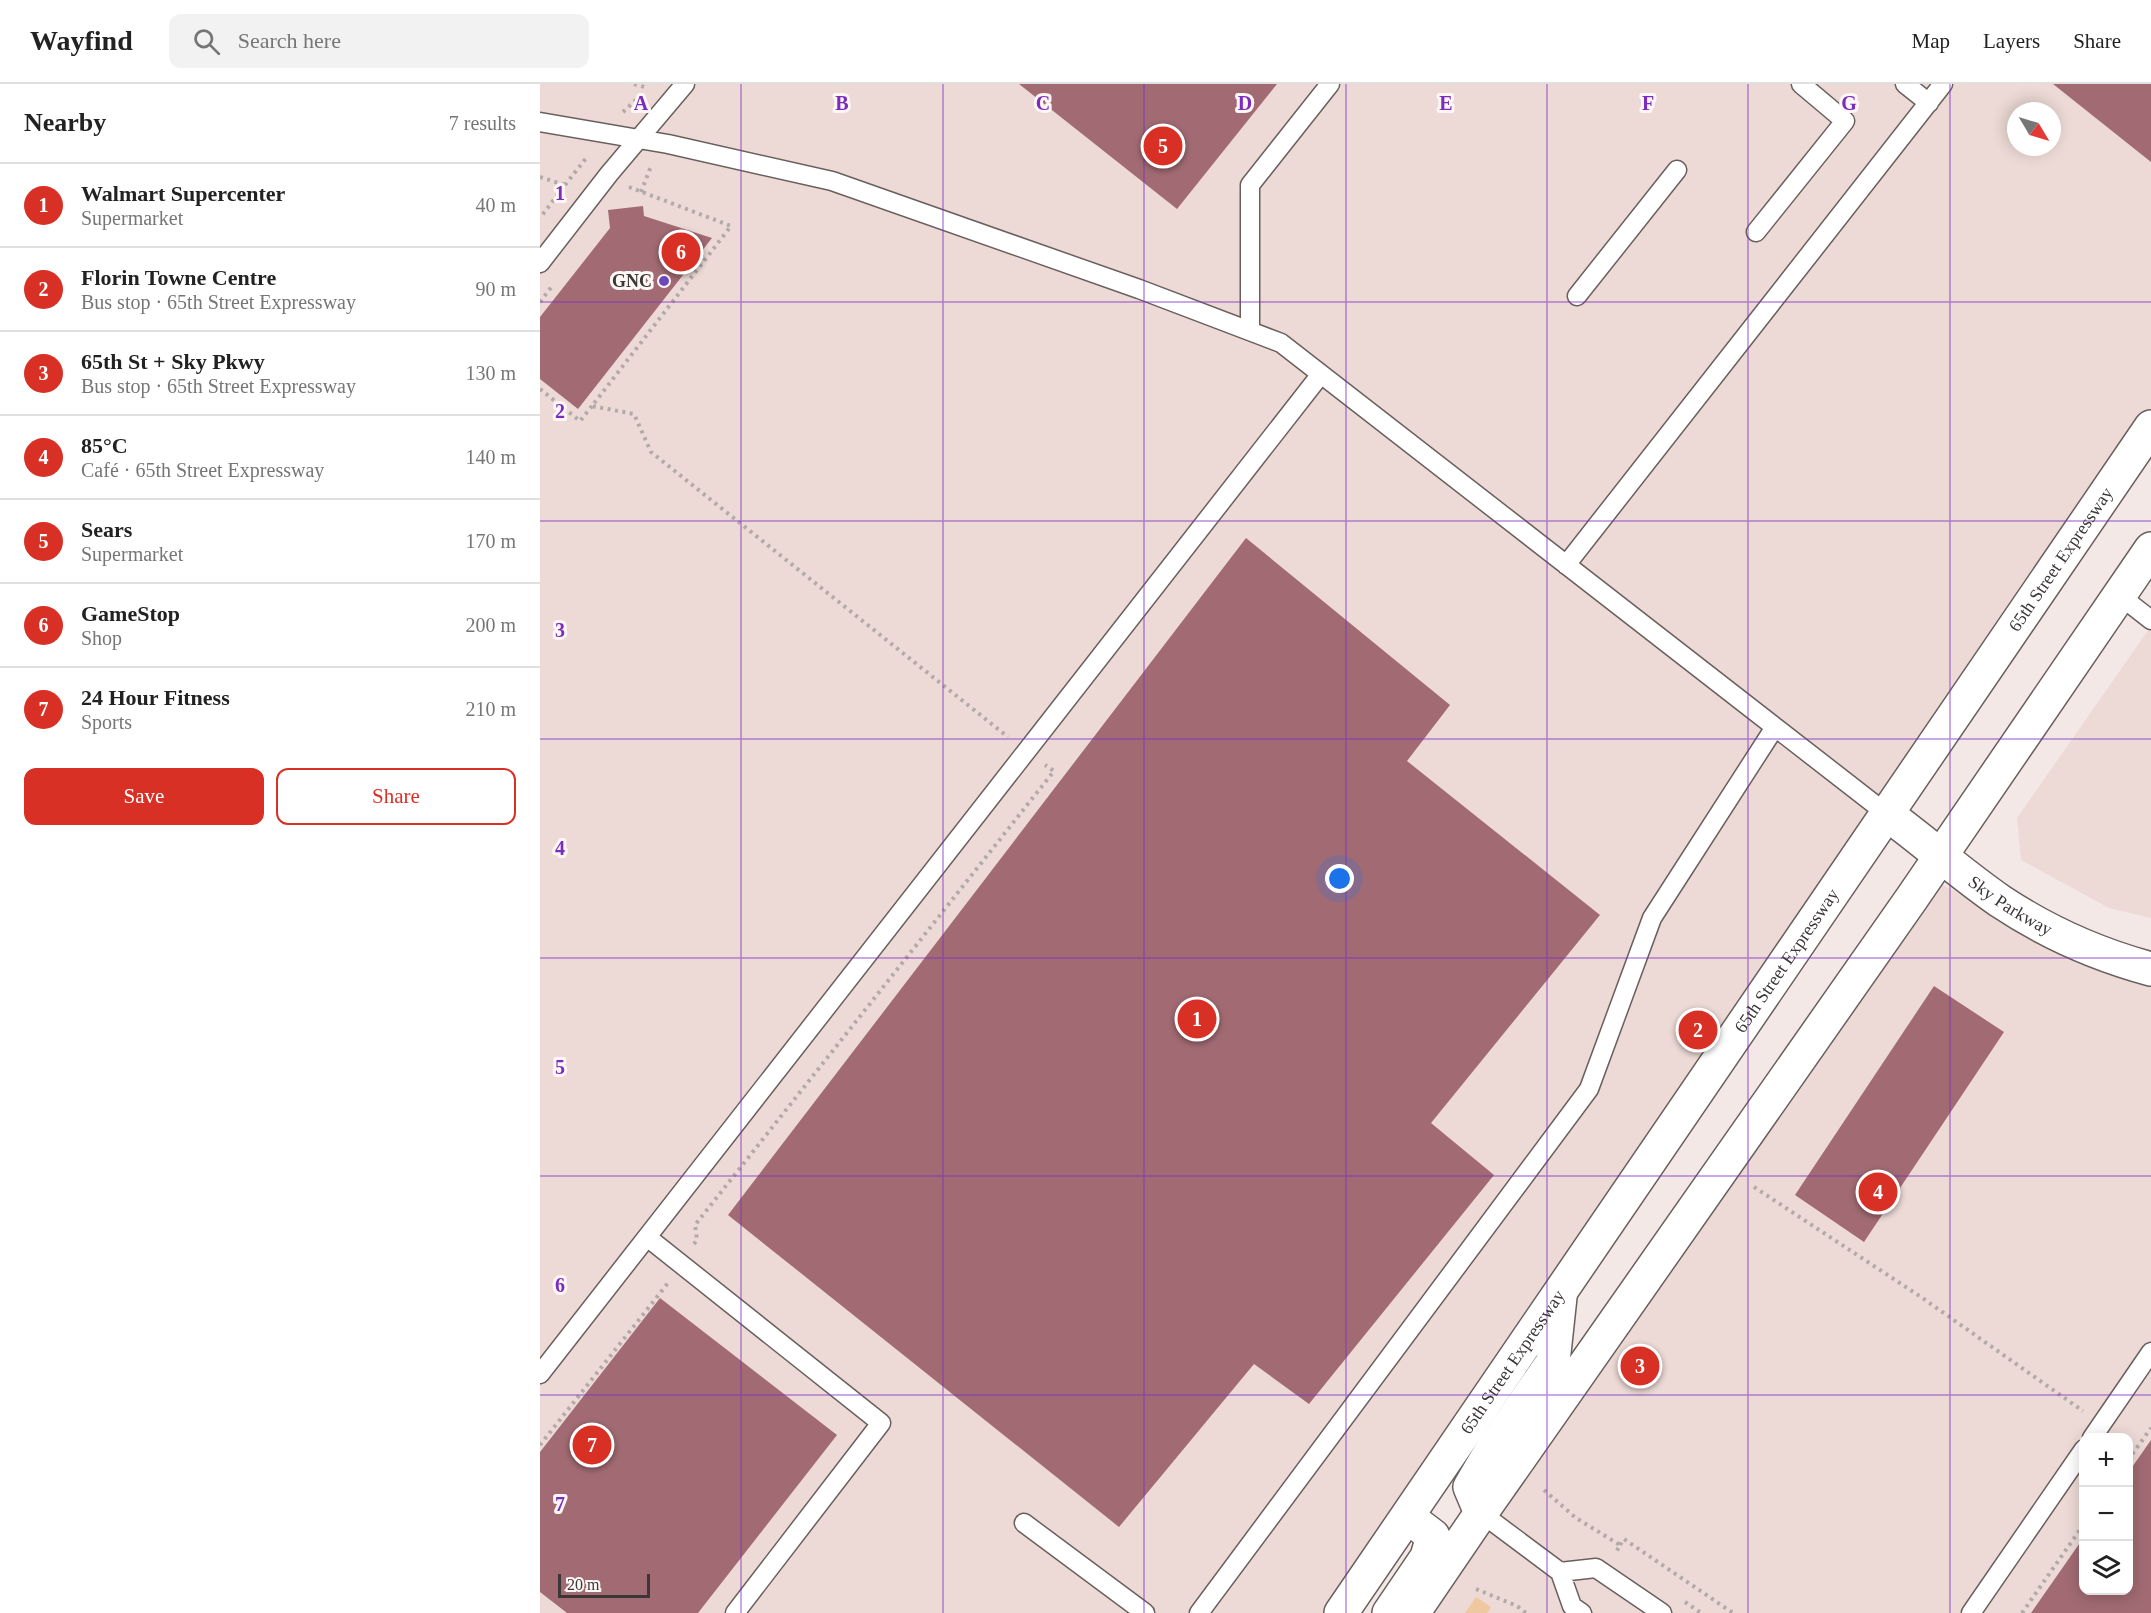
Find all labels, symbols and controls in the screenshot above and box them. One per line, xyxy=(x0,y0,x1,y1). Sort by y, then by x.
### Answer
search box xyxy=(169,14,589,68)
text: Wayfind xyxy=(30,25,133,56)
icon: search xyxy=(190,25,223,58)
text: Search here xyxy=(238,28,341,53)
text: Map xyxy=(1912,29,1950,53)
text: Layers xyxy=(1983,29,2040,53)
text: Share xyxy=(2073,29,2121,53)
text: A xyxy=(634,92,649,114)
text: B xyxy=(835,92,849,114)
text: C xyxy=(1036,92,1050,114)
text: D xyxy=(1238,92,1252,114)
text: E xyxy=(1439,92,1453,114)
text: F xyxy=(1642,92,1654,114)
text: G xyxy=(1841,92,1857,114)
north arrow xyxy=(2007,102,2061,156)
text: Nearby xyxy=(24,108,106,137)
text: 7 results xyxy=(449,112,516,134)
pin: 5 xyxy=(1144,124,1182,168)
text: Walmart Supercenter xyxy=(81,181,285,206)
text: 1 xyxy=(555,182,565,204)
text: 1 xyxy=(39,194,49,216)
text: 40 m xyxy=(475,194,516,216)
text: Supermarket xyxy=(81,207,183,229)
pin: 6 xyxy=(662,230,700,274)
text: Florin Towne Centre xyxy=(81,265,276,290)
place label: GNC xyxy=(612,271,652,291)
marker: GNC xyxy=(657,274,671,288)
text: 2 xyxy=(39,278,49,300)
text: 90 m xyxy=(475,278,516,300)
text: Bus stop · 65th Street Expressway xyxy=(81,291,356,313)
text: 65th St + Sky Pkwy xyxy=(81,349,265,374)
text: 3 xyxy=(39,362,49,384)
text: 130 m xyxy=(465,362,516,384)
text: Bus stop · 65th Street Expressway xyxy=(81,375,356,397)
text: 2 xyxy=(555,400,565,422)
text: 85°C xyxy=(81,433,128,458)
text: 4 xyxy=(39,446,49,468)
text: 140 m xyxy=(465,446,516,468)
text: Café · 65th Street Expressway xyxy=(81,459,324,481)
street label: 65th Street Expressway xyxy=(2004,483,2117,635)
text: Sears xyxy=(81,517,132,542)
text: 5 xyxy=(39,530,49,552)
text: 170 m xyxy=(465,530,516,552)
text: Supermarket xyxy=(81,543,183,565)
text: GameStop xyxy=(81,601,180,626)
text: 6 xyxy=(39,614,49,636)
text: 200 m xyxy=(465,614,516,636)
text: 3 xyxy=(555,619,565,641)
text: Shop xyxy=(81,627,122,649)
text: 24 Hour Fitness xyxy=(81,685,230,710)
text: 7 xyxy=(39,698,49,720)
text: 210 m xyxy=(465,698,516,720)
text: Sports xyxy=(81,711,132,733)
button: Save xyxy=(24,768,264,825)
button: Share xyxy=(276,768,516,825)
text: 4 xyxy=(555,837,565,859)
your location xyxy=(1325,864,1354,893)
street label: Sky Parkway xyxy=(1965,872,2056,940)
street label: 65th Street Expressway xyxy=(1730,885,1843,1037)
pin: 1 xyxy=(1178,996,1216,1042)
pin: 2 xyxy=(1678,1008,1718,1052)
text: 5 xyxy=(555,1056,565,1078)
pin: 4 xyxy=(1858,1170,1898,1214)
text: 6 xyxy=(555,1274,565,1296)
street label: 65th Street Expressway xyxy=(1456,1286,1569,1438)
pin: 3 xyxy=(1620,1344,1660,1388)
pin: 7 xyxy=(572,1422,612,1468)
map controls xyxy=(2079,1433,2133,1595)
button: + xyxy=(2079,1433,2133,1487)
button: − xyxy=(2079,1487,2133,1541)
text: 7 xyxy=(555,1493,565,1515)
button: layers xyxy=(2079,1541,2133,1595)
scale bar xyxy=(558,1571,650,1598)
text: 20 m xyxy=(567,1576,599,1593)

